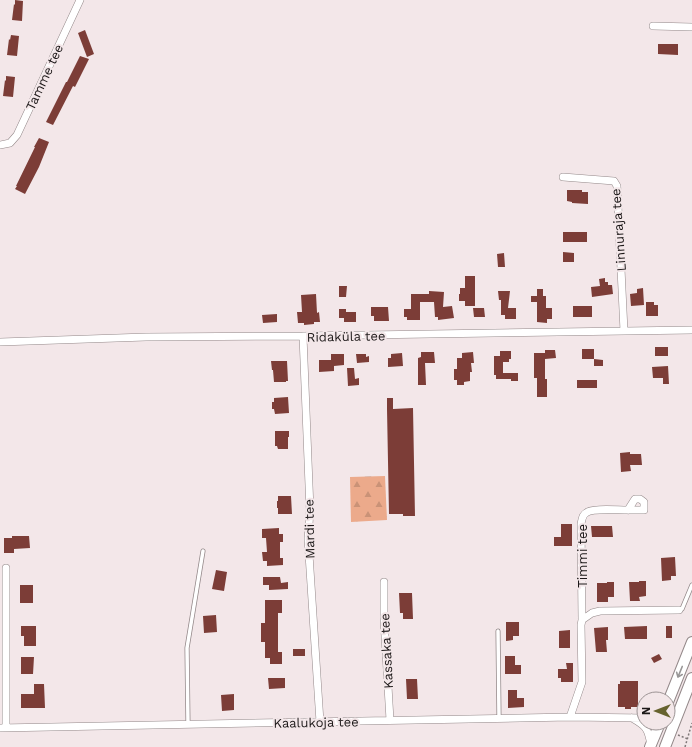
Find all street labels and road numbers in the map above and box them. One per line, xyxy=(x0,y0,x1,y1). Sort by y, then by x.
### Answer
street label: Tamme tee xyxy=(23,42,66,112)
street label: Linnuraja tee xyxy=(608,188,629,272)
street label: Ridaküla tee xyxy=(307,328,385,345)
street label: Mardi tee xyxy=(301,499,318,559)
street label: Timmi tee xyxy=(575,524,590,588)
street label: Kassaka tee xyxy=(377,613,396,689)
street label: Kaalukoja tee xyxy=(273,714,359,731)

